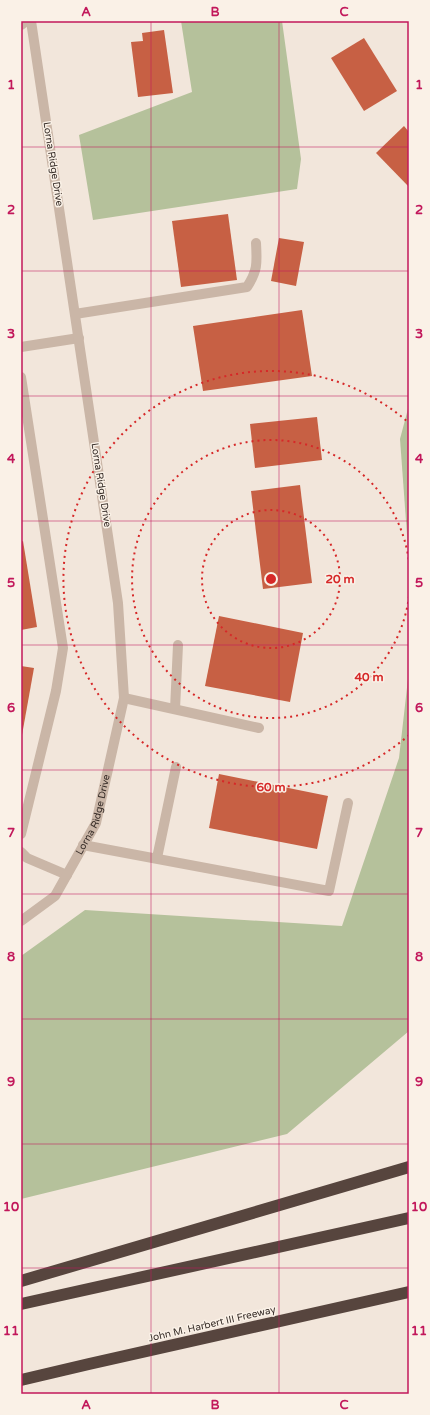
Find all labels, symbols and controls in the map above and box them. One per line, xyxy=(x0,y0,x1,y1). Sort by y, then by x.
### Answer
text: A xyxy=(81,4,91,20)
text: B xyxy=(210,4,220,20)
text: C xyxy=(339,4,349,20)
text: 1 xyxy=(7,77,15,93)
text: 1 xyxy=(415,77,423,93)
street label: Lorna Ridge Drive xyxy=(40,121,66,207)
text: 2 xyxy=(7,202,15,218)
text: 2 xyxy=(415,202,423,218)
text: 3 xyxy=(7,326,15,342)
text: 3 xyxy=(415,326,423,342)
street label: Lorna Ridge Drive xyxy=(88,442,114,528)
text: 4 xyxy=(7,451,16,467)
text: 4 xyxy=(415,451,424,467)
centre of rings xyxy=(264,572,278,586)
text: 20 m xyxy=(325,572,355,586)
text: 5 xyxy=(7,575,15,591)
text: 5 xyxy=(415,575,423,591)
text: 40 m xyxy=(354,670,384,684)
text: 6 xyxy=(7,700,15,716)
text: 6 xyxy=(415,700,423,716)
street label: Lorna Ridge Drive xyxy=(73,773,113,857)
text: 60 m xyxy=(256,780,286,794)
text: 7 xyxy=(7,825,15,841)
text: 7 xyxy=(415,825,423,841)
text: 8 xyxy=(7,949,15,965)
text: 8 xyxy=(415,949,423,965)
text: 9 xyxy=(7,1074,15,1090)
text: 9 xyxy=(415,1074,423,1090)
text: 10 xyxy=(3,1199,19,1215)
text: 10 xyxy=(411,1199,427,1215)
street label: John M. Harbert III Freeway xyxy=(147,1303,277,1344)
text: 11 xyxy=(3,1323,19,1339)
text: 11 xyxy=(411,1323,427,1339)
text: A xyxy=(81,1397,91,1413)
text: B xyxy=(210,1397,220,1413)
text: C xyxy=(339,1397,349,1413)

